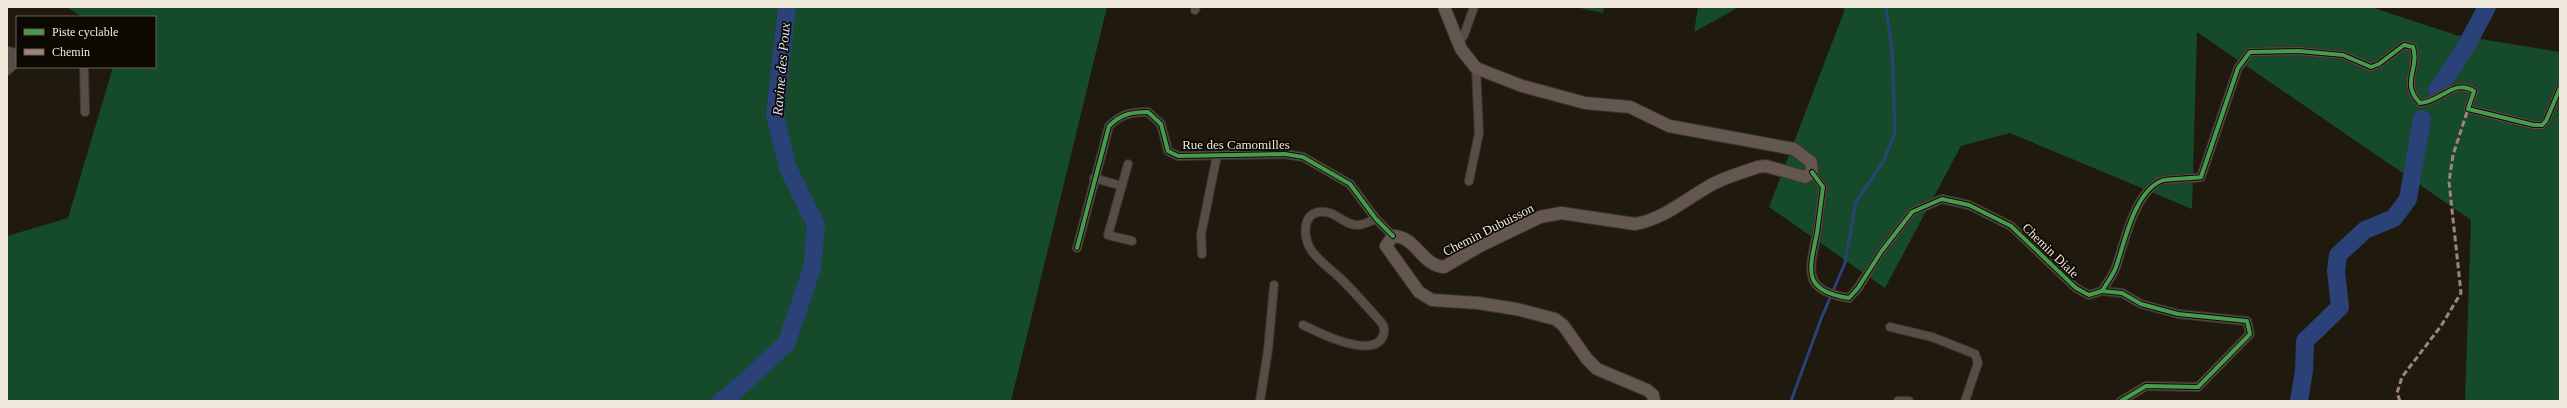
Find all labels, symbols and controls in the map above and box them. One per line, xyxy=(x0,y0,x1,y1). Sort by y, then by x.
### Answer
legend xyxy=(16,16,156,68)
water label: Ravine des Poux xyxy=(770,21,793,117)
text: Piste cyclable xyxy=(52,25,118,39)
text: Chemin xyxy=(52,45,90,59)
street label: Rue des Camomilles xyxy=(1182,137,1290,152)
street label: Chemin Dubuisson xyxy=(1440,200,1537,259)
street label: Chemin Diale xyxy=(2019,220,2082,281)

